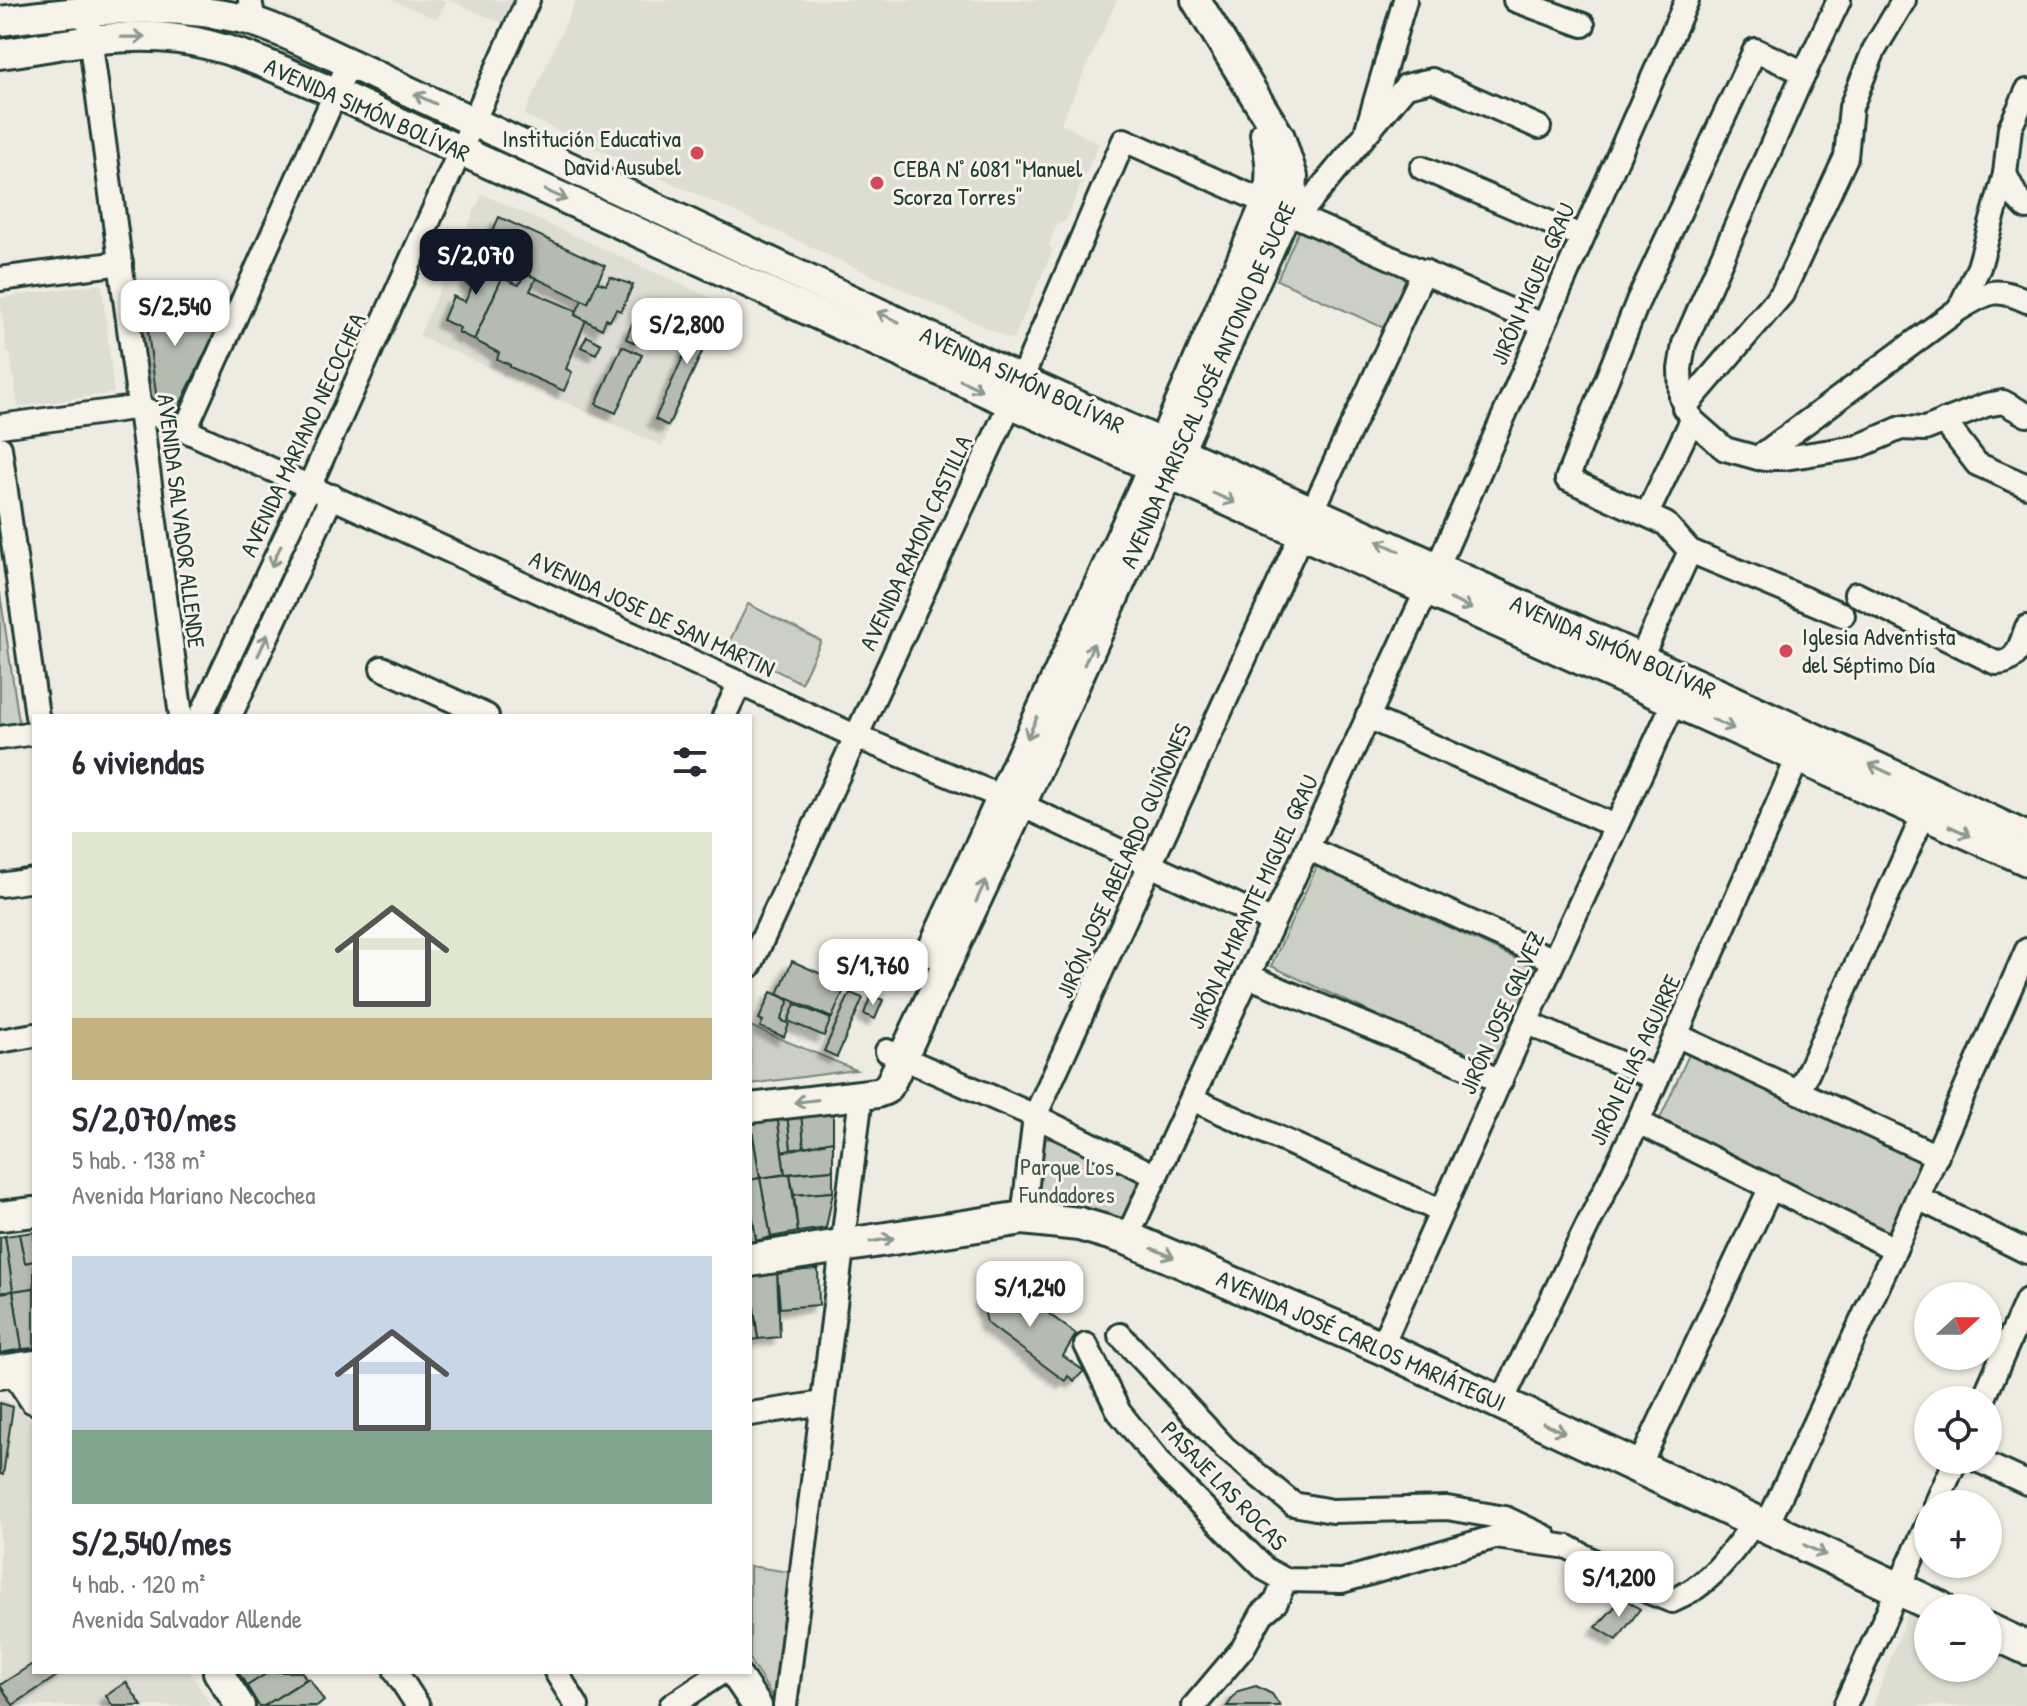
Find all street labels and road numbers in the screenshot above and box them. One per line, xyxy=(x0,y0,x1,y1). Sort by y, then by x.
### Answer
street label: AVENIDA SIMÓN BOLÍVAR xyxy=(260,49,475,169)
street label: AVENIDA MARISCAL JOSÉ ANTONIO DE SUCRE xyxy=(1112,196,1303,573)
street label: JIRÓN MIGUEL GRAU xyxy=(1482,198,1582,370)
street label: AVENIDA MARIANO NECOCHEA xyxy=(232,307,373,562)
street label: AVENIDA SIMÓN BOLÍVAR xyxy=(915,318,1130,440)
street label: AVENIDA SALVADOR ALLENDE xyxy=(151,392,214,650)
street label: AVENIDA RAMON CASTILLA xyxy=(851,430,979,655)
street label: AVENIDA JOSE DE SAN MARTIN xyxy=(525,542,780,684)
street label: AVENIDA SIMÓN BOLÍVAR xyxy=(1506,586,1721,706)
street label: JIRÓN JOSE ABELARDO QUIÑONES xyxy=(1048,718,1198,1003)
street label: JIRÓN ALMIRANTE MIGUEL GRAU xyxy=(1179,769,1325,1034)
street label: JIRÓN JOSE GALVEZ xyxy=(1451,926,1551,1099)
street label: JIRÓN ELIAS AGUIRRE xyxy=(1581,969,1688,1150)
street label: AVENIDA JOSÉ CARLOS MARIÁTEGUI xyxy=(1212,1262,1511,1418)
street label: PASAJE LAS ROCAS xyxy=(1155,1414,1295,1557)

